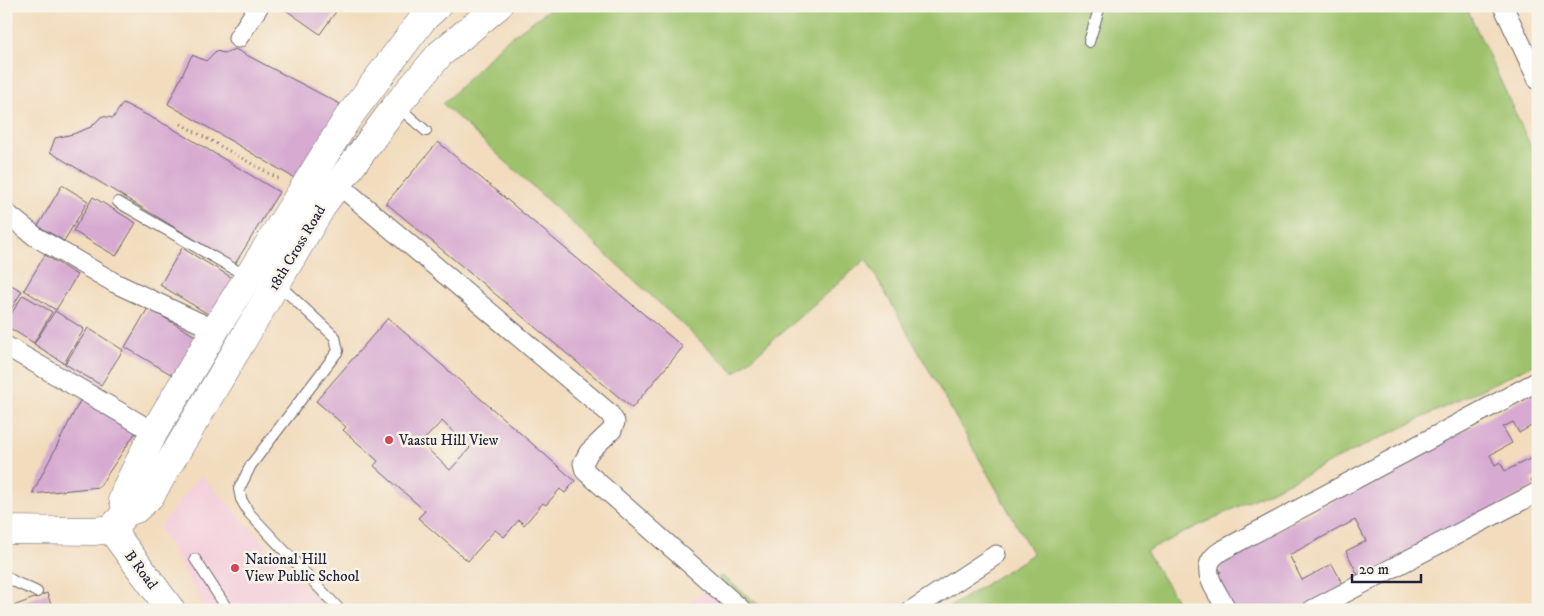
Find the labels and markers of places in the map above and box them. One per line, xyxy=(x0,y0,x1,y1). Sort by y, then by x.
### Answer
place label: Vaastu Hill View xyxy=(398,431,499,450)
marker: Vaastu Hill View xyxy=(383,434,395,446)
place label: National Hill View Public School xyxy=(244,550,360,586)
marker: National Hill View Public School xyxy=(229,562,241,574)

